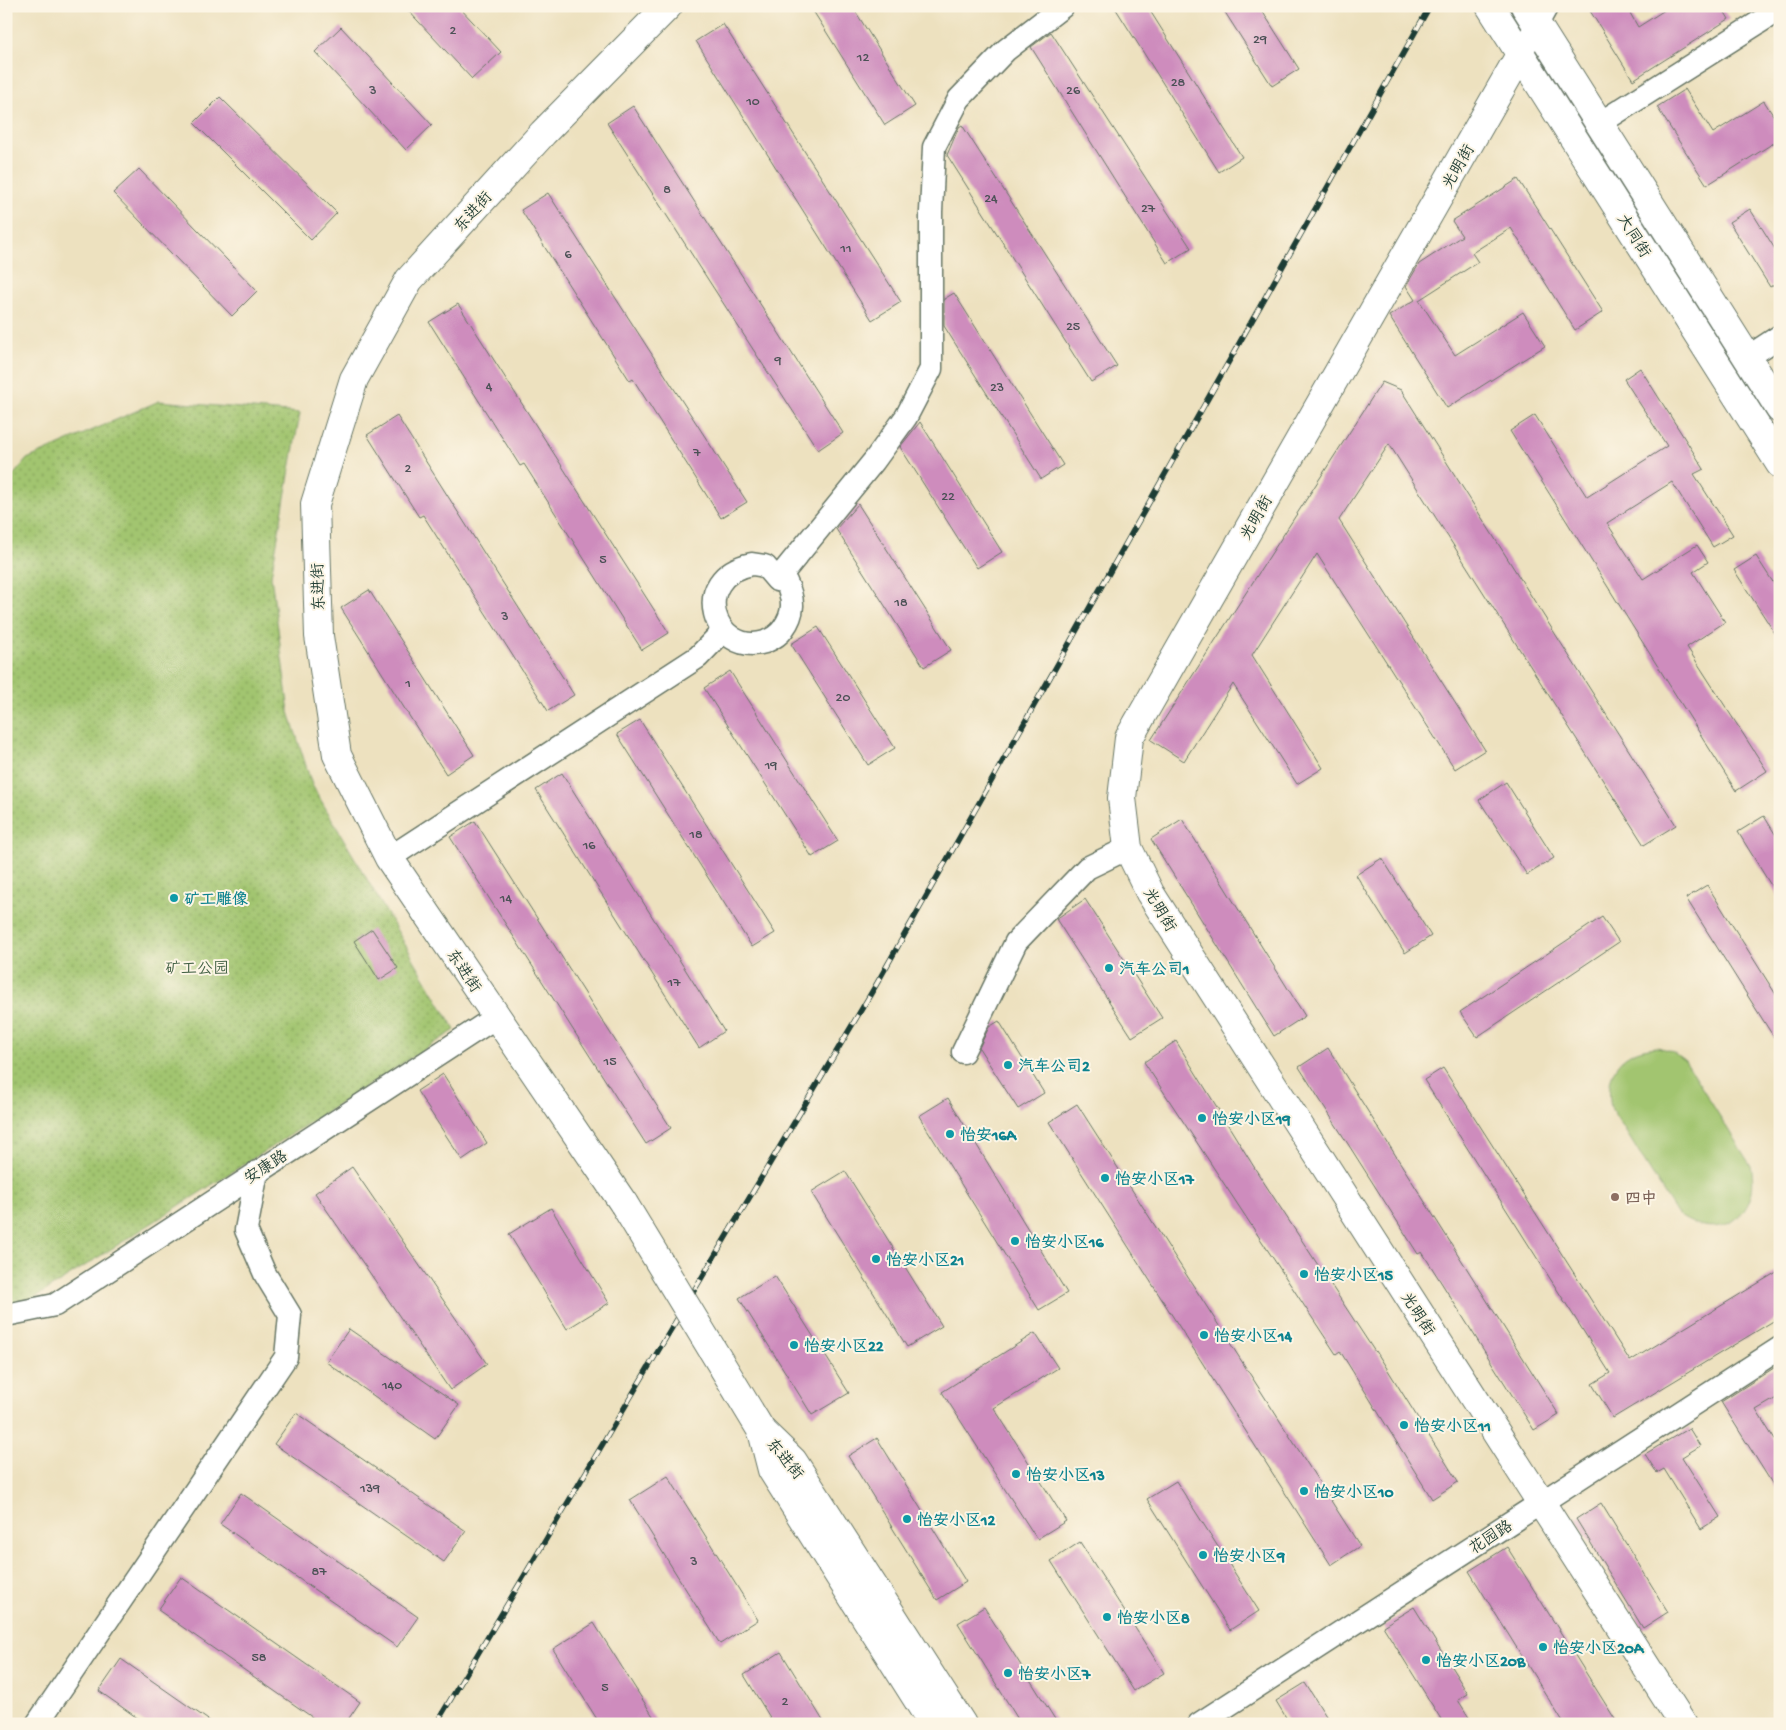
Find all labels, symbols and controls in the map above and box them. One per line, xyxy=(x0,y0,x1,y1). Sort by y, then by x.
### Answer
house number: 2 xyxy=(450,23,457,40)
house number: 29 xyxy=(1253,32,1267,49)
house number: 12 xyxy=(856,50,869,67)
house number: 28 xyxy=(1171,75,1186,92)
house number: 3 xyxy=(368,83,377,100)
house number: 26 xyxy=(1066,83,1081,100)
house number: 10 xyxy=(745,94,760,111)
street label: 光明街 xyxy=(1439,142,1480,193)
house number: 8 xyxy=(663,182,671,199)
street label: 东进街 xyxy=(451,188,498,238)
house number: 24 xyxy=(984,191,998,208)
house number: 27 xyxy=(1141,201,1156,218)
street label: 大同街 xyxy=(1611,211,1654,262)
house number: 11 xyxy=(839,241,852,258)
house number: 6 xyxy=(564,247,572,264)
house number: 25 xyxy=(1066,319,1080,336)
house number: 9 xyxy=(773,353,782,370)
house number: 4 xyxy=(486,379,493,396)
house number: 23 xyxy=(990,380,1004,397)
house number: 7 xyxy=(692,445,701,462)
house number: 2 xyxy=(405,461,412,478)
house number: 22 xyxy=(941,489,955,506)
street label: 光明街 xyxy=(1237,493,1278,544)
house number: 5 xyxy=(599,552,607,569)
street label: 东进街 xyxy=(309,563,331,611)
house number: 18 xyxy=(893,595,908,612)
house number: 3 xyxy=(500,609,509,626)
house number: 1 xyxy=(404,676,411,693)
house number: 20 xyxy=(836,690,850,707)
house number: 19 xyxy=(764,758,777,775)
house number: 18 xyxy=(688,827,703,844)
house number: 16 xyxy=(582,838,596,855)
street label: 光明街 xyxy=(1137,885,1179,936)
place label: 矿工雕像 xyxy=(184,890,248,911)
house number: 14 xyxy=(499,891,513,908)
marker: 矿工雕像 xyxy=(168,892,180,904)
street label: 东进街 xyxy=(441,946,484,997)
park label: 矿工公园 xyxy=(165,960,229,980)
place label: 汽车公司1 xyxy=(1119,960,1189,981)
marker: 汽车公司1 xyxy=(1103,962,1115,974)
house number: 17 xyxy=(667,975,681,992)
house number: 15 xyxy=(602,1054,617,1071)
place label: 汽车公司2 xyxy=(1018,1057,1090,1078)
marker: 汽车公司2 xyxy=(1002,1059,1014,1071)
place label: 怡安小区19 xyxy=(1212,1110,1290,1131)
marker: 怡安小区19 xyxy=(1196,1112,1208,1124)
place label: 怡安16A xyxy=(960,1126,1018,1147)
marker: 怡安16A xyxy=(944,1128,956,1140)
street label: 安康路 xyxy=(241,1146,292,1190)
place label: 怡安小区17 xyxy=(1115,1170,1194,1191)
marker: 怡安小区17 xyxy=(1099,1172,1111,1184)
place label: 四中 xyxy=(1625,1189,1657,1210)
marker: 四中 xyxy=(1609,1191,1621,1203)
place label: 怡安小区16 xyxy=(1025,1233,1104,1254)
marker: 怡安小区16 xyxy=(1009,1235,1021,1247)
place label: 怡安小区21 xyxy=(886,1251,964,1272)
marker: 怡安小区21 xyxy=(870,1253,882,1265)
place label: 怡安小区15 xyxy=(1314,1266,1393,1287)
marker: 怡安小区15 xyxy=(1298,1268,1310,1280)
street label: 光明街 xyxy=(1395,1289,1438,1340)
place label: 怡安小区14 xyxy=(1214,1327,1292,1348)
marker: 怡安小区14 xyxy=(1198,1329,1210,1341)
place label: 怡安小区22 xyxy=(804,1337,884,1358)
marker: 怡安小区22 xyxy=(788,1339,800,1351)
house number: 140 xyxy=(381,1378,402,1395)
place label: 怡安小区11 xyxy=(1414,1417,1491,1438)
marker: 怡安小区11 xyxy=(1398,1419,1410,1431)
street label: 东进街 xyxy=(761,1435,807,1485)
place label: 怡安小区13 xyxy=(1026,1466,1105,1487)
marker: 怡安小区13 xyxy=(1010,1468,1022,1480)
house number: 139 xyxy=(359,1481,380,1498)
place label: 怡安小区10 xyxy=(1314,1483,1394,1504)
marker: 怡安小区10 xyxy=(1298,1485,1310,1497)
place label: 怡安小区12 xyxy=(917,1511,995,1532)
marker: 怡安小区12 xyxy=(901,1513,913,1525)
street label: 花园路 xyxy=(1466,1516,1517,1560)
place label: 怡安小区9 xyxy=(1213,1547,1285,1568)
marker: 怡安小区9 xyxy=(1197,1549,1209,1561)
house number: 3 xyxy=(689,1554,698,1571)
house number: 87 xyxy=(312,1564,327,1581)
place label: 怡安小区8 xyxy=(1117,1609,1190,1630)
marker: 怡安小区8 xyxy=(1101,1611,1113,1623)
place label: 怡安小区20A xyxy=(1553,1639,1645,1660)
marker: 怡安小区20A xyxy=(1537,1641,1549,1653)
house number: 58 xyxy=(251,1650,267,1667)
place label: 怡安小区20B xyxy=(1436,1652,1526,1673)
marker: 怡安小区20B xyxy=(1420,1654,1432,1666)
place label: 怡安小区7 xyxy=(1018,1665,1091,1686)
marker: 怡安小区7 xyxy=(1002,1667,1014,1679)
house number: 5 xyxy=(601,1680,609,1697)
house number: 2 xyxy=(782,1694,789,1711)

